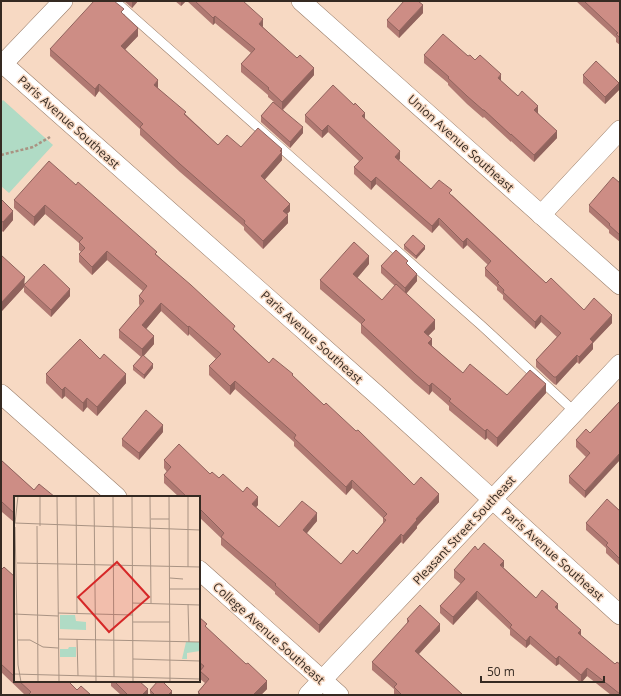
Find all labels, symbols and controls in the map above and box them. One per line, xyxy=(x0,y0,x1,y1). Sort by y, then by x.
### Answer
street label: Paris Avenue Southeast xyxy=(14,72,124,172)
street label: Union Avenue Southeast xyxy=(404,91,518,195)
street label: Paris Avenue Southeast xyxy=(257,287,367,387)
street label: Pleasant Street Southeast xyxy=(409,472,519,588)
inset map xyxy=(14,496,200,682)
street label: Paris Avenue Southeast xyxy=(498,504,608,604)
street label: College Avenue Southeast xyxy=(209,578,329,688)
scale bar xyxy=(481,658,604,684)
text: 50 m xyxy=(487,663,515,680)

